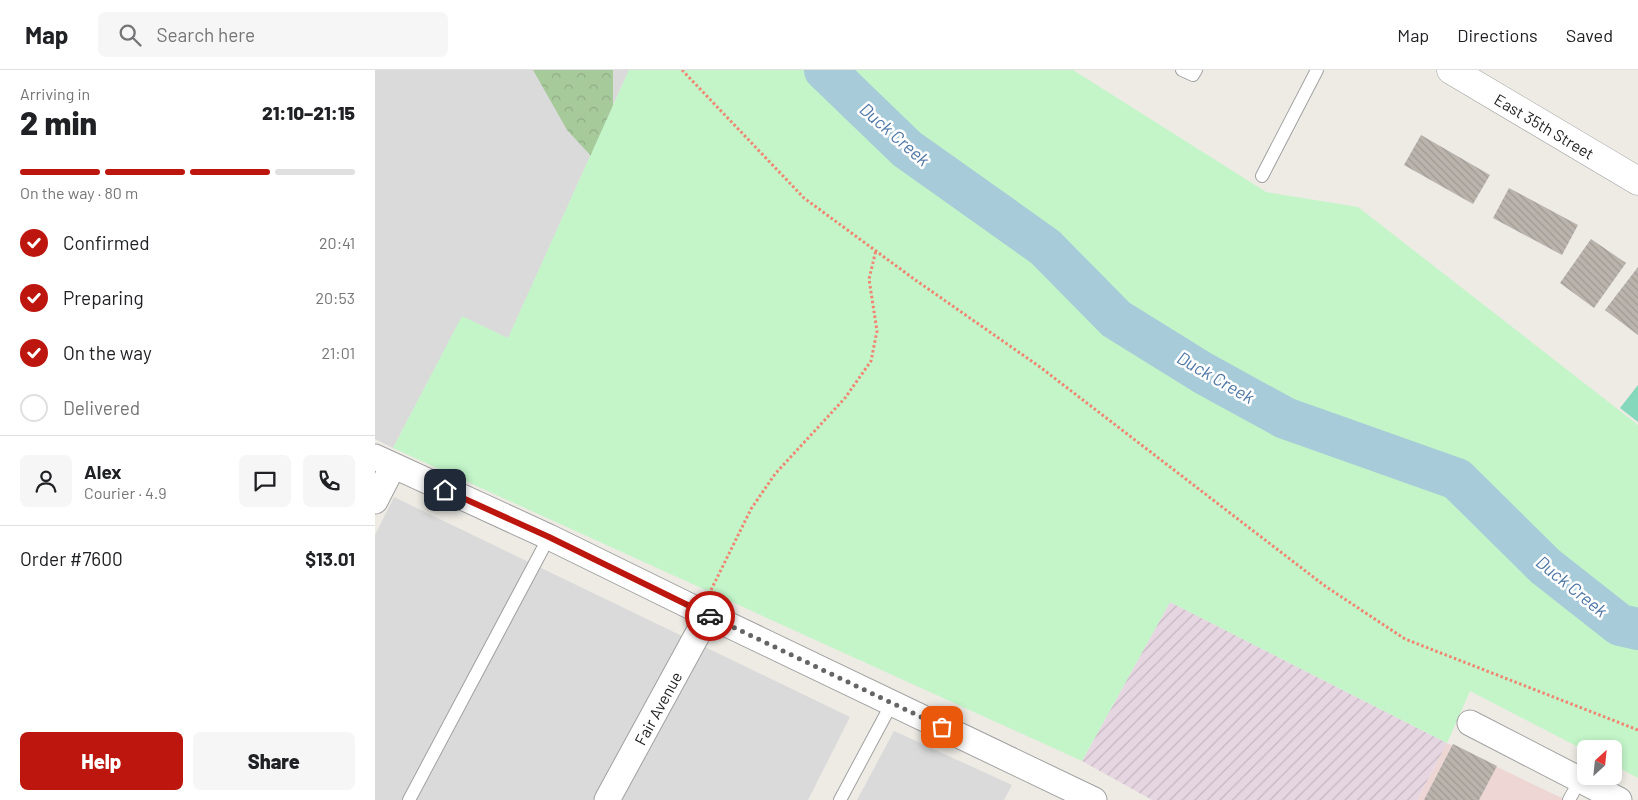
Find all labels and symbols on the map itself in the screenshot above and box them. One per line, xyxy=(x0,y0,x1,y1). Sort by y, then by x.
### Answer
street label: East 35th Street xyxy=(1492,89,1598,163)
water label: Duck Creek xyxy=(856,98,935,170)
water label: Duck Creek xyxy=(1174,346,1259,408)
pin xyxy=(424,469,466,511)
water label: Duck Creek xyxy=(1532,551,1612,622)
courier xyxy=(685,591,735,641)
street label: Fair Avenue xyxy=(630,668,685,748)
pin xyxy=(921,706,963,748)
north arrow xyxy=(1577,740,1623,785)

